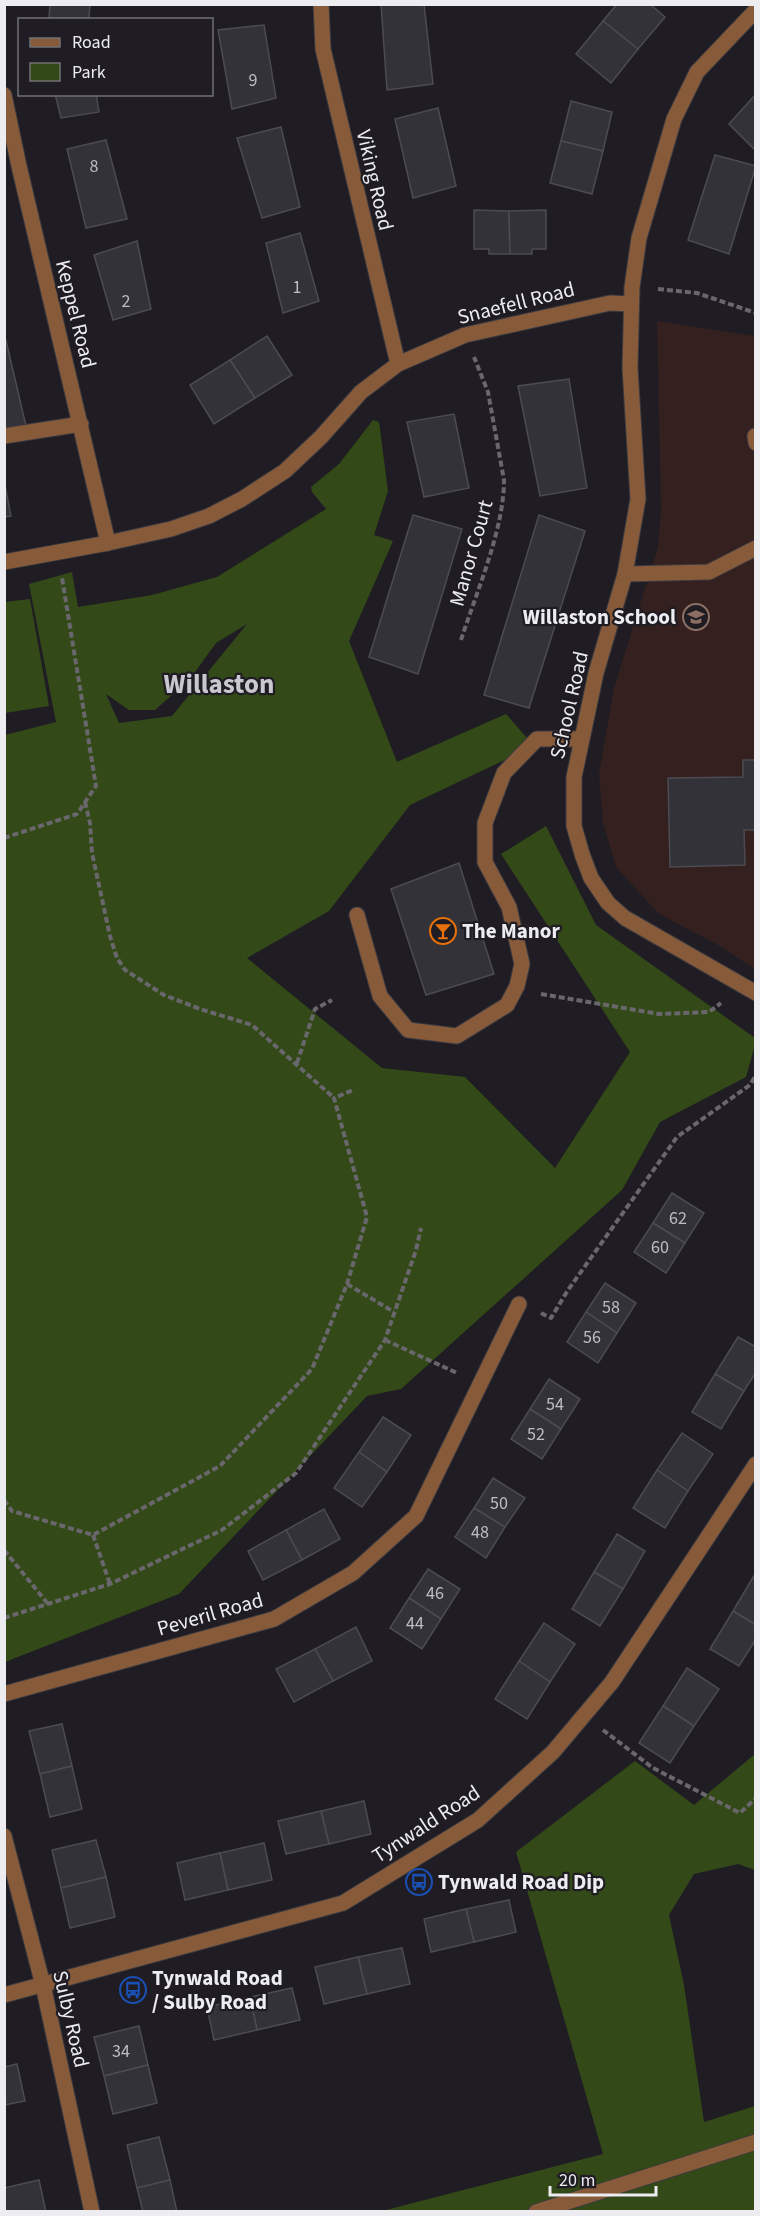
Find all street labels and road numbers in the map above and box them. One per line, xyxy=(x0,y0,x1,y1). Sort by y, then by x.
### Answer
street label: Viking Road xyxy=(349,126,401,234)
street label: Keppel Road xyxy=(48,257,104,371)
street label: Snaefell Road xyxy=(454,274,578,332)
street label: Manor Court xyxy=(442,496,500,610)
street label: School Road xyxy=(542,648,596,762)
street label: Peveril Road xyxy=(153,1585,267,1643)
street label: Tynwald Road xyxy=(366,1778,486,1870)
street label: Sulby Road xyxy=(45,1968,97,2070)

